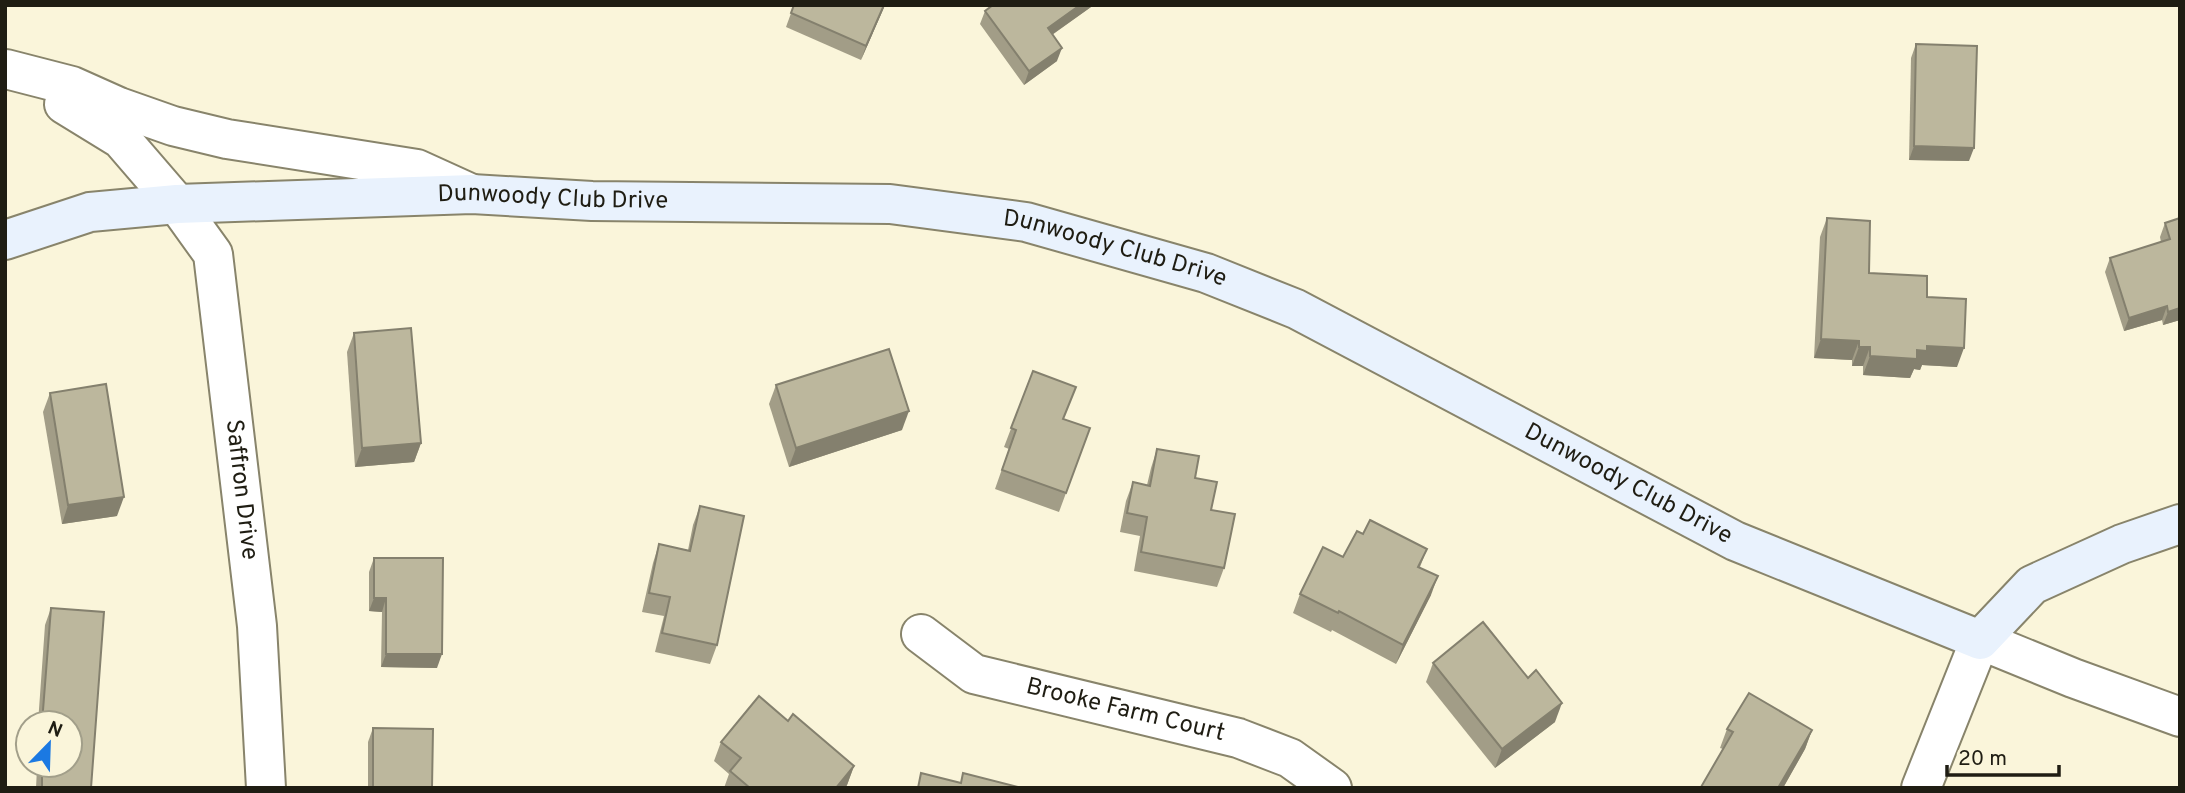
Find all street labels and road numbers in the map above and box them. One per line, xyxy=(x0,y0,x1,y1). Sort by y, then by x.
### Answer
street label: Dunwoody Club Drive xyxy=(437,179,668,217)
street label: Dunwoody Club Drive xyxy=(1001,204,1231,295)
street label: Dunwoody Club Drive xyxy=(1519,417,1737,552)
street label: Saffron Drive xyxy=(218,418,264,562)
street label: Brooke Farm Court xyxy=(1023,672,1228,749)

